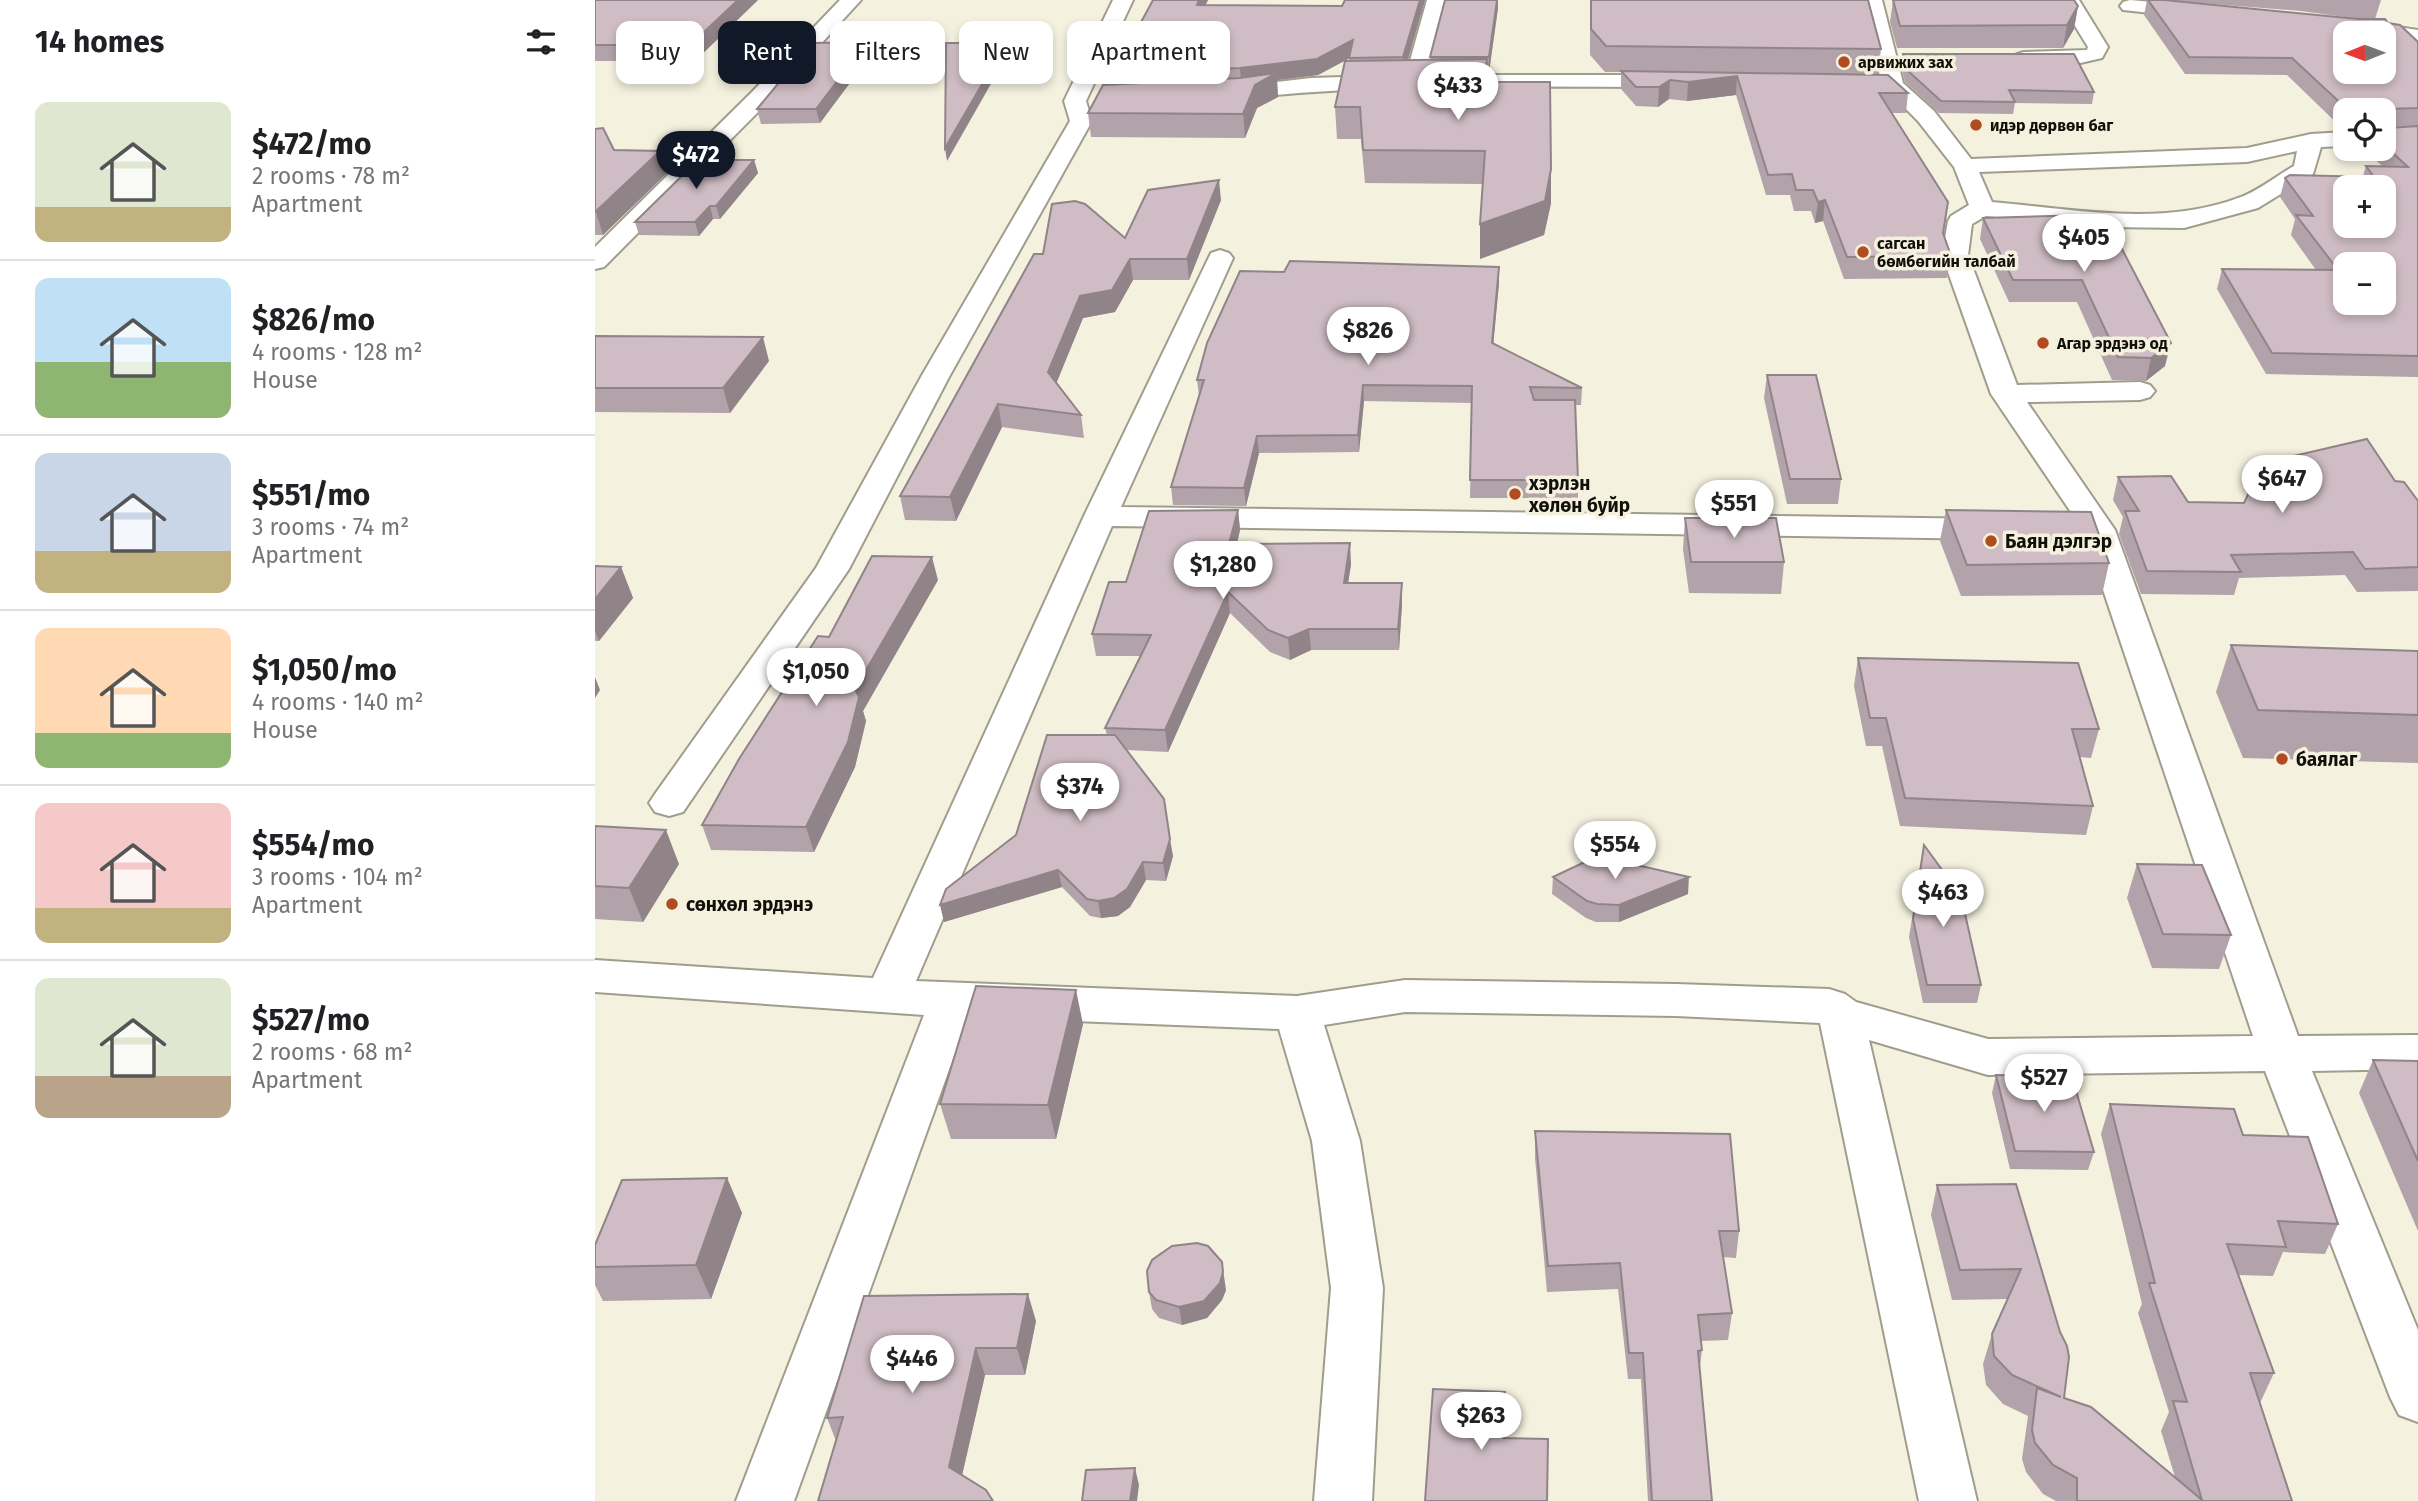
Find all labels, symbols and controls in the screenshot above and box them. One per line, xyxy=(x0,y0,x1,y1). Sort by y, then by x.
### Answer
chip: Buy xyxy=(616,21,704,84)
chip: Rent xyxy=(718,21,816,84)
chip: Filters xyxy=(830,21,945,84)
chip: New xyxy=(959,21,1053,84)
chip: Apartment xyxy=(1067,21,1230,84)
north arrow xyxy=(2333,21,2396,84)
map controls xyxy=(2333,21,2396,315)
icon: filters xyxy=(522,23,560,61)
text: 14 homes xyxy=(35,24,164,60)
place label: арвижих зах xyxy=(1858,53,1954,72)
marker: арвижих зах xyxy=(1836,54,1852,70)
pin: $433 xyxy=(1417,62,1499,122)
text: $433 xyxy=(1433,71,1483,99)
button: locate xyxy=(2333,98,2396,161)
place label: идэр дөрвөн баг xyxy=(1990,116,2114,135)
marker: идэр дөрвөн баг xyxy=(1968,117,1984,133)
text: $472/mo xyxy=(252,126,371,162)
icon: home xyxy=(91,130,175,214)
pin: $472 xyxy=(655,132,737,191)
text: $472 xyxy=(672,140,720,168)
text: 2 rooms · 78 m² xyxy=(252,162,410,190)
button: + xyxy=(2333,175,2396,238)
text: Apartment xyxy=(252,190,362,218)
pin: $405 xyxy=(2043,215,2125,274)
text: $405 xyxy=(2058,223,2110,251)
place label: сагсан бөмбөгийн талбай xyxy=(1877,234,2016,271)
marker: сагсан бөмбөгийн талбай xyxy=(1855,244,1871,260)
button: − xyxy=(2333,252,2396,315)
text: $826/mo xyxy=(252,302,375,338)
icon: home xyxy=(91,306,175,390)
pin: $826 xyxy=(1327,308,1409,367)
text: $826 xyxy=(1343,316,1393,344)
place label: Агар эрдэнэ од xyxy=(2056,334,2168,353)
marker: Агар эрдэнэ од xyxy=(2035,335,2051,351)
text: 4 rooms · 128 m² xyxy=(252,338,422,366)
text: House xyxy=(252,366,318,394)
pin: $647 xyxy=(2241,456,2323,515)
text: $647 xyxy=(2258,464,2306,492)
place label: хэрлэн хөлөн буйр xyxy=(1528,472,1630,517)
text: $551/mo xyxy=(252,477,370,513)
pin: $551 xyxy=(1693,480,1775,540)
icon: home xyxy=(91,481,175,565)
marker: хэрлэн хөлөн буйр xyxy=(1507,486,1523,502)
text: $551 xyxy=(1711,489,1757,517)
text: 3 rooms · 74 m² xyxy=(252,513,409,541)
place label: Баян дэлгэр xyxy=(2005,530,2112,553)
marker: Баян дэлгэр xyxy=(1983,533,1999,549)
text: Apartment xyxy=(252,541,362,569)
pin: $1,280 xyxy=(1166,542,1280,601)
text: $1,280 xyxy=(1190,550,1256,578)
pin: $1,050 xyxy=(759,648,873,708)
text: $1,050/mo xyxy=(252,652,397,688)
icon: home xyxy=(91,656,175,740)
text: $1,050 xyxy=(783,657,849,685)
text: 4 rooms · 140 m² xyxy=(252,688,423,716)
text: House xyxy=(252,716,318,744)
place label: баялаг xyxy=(2296,748,2358,771)
marker: баялаг xyxy=(2274,751,2290,767)
pin: $374 xyxy=(1039,764,1121,823)
text: $374 xyxy=(1056,772,1104,800)
pin: $554 xyxy=(1574,822,1656,881)
text: $554/mo xyxy=(252,827,374,863)
text: $554 xyxy=(1590,830,1640,858)
icon: home xyxy=(91,831,175,915)
text: 3 rooms · 104 m² xyxy=(252,863,423,891)
pin: $463 xyxy=(1902,870,1984,929)
text: $463 xyxy=(1918,878,1968,906)
text: Apartment xyxy=(252,891,362,919)
place label: сөнхөл эрдэнэ xyxy=(686,893,813,916)
marker: сөнхөл эрдэнэ xyxy=(664,896,680,912)
text: $527/mo xyxy=(252,1002,370,1038)
icon: home xyxy=(91,1006,175,1090)
text: 2 rooms · 68 m² xyxy=(252,1038,413,1066)
pin: $527 xyxy=(2003,1054,2085,1114)
text: $527 xyxy=(2020,1063,2068,1091)
text: Apartment xyxy=(252,1066,362,1094)
pin: $446 xyxy=(871,1336,953,1395)
text: $446 xyxy=(886,1344,938,1372)
pin: $263 xyxy=(1440,1392,1522,1452)
text: $263 xyxy=(1457,1401,1506,1429)

